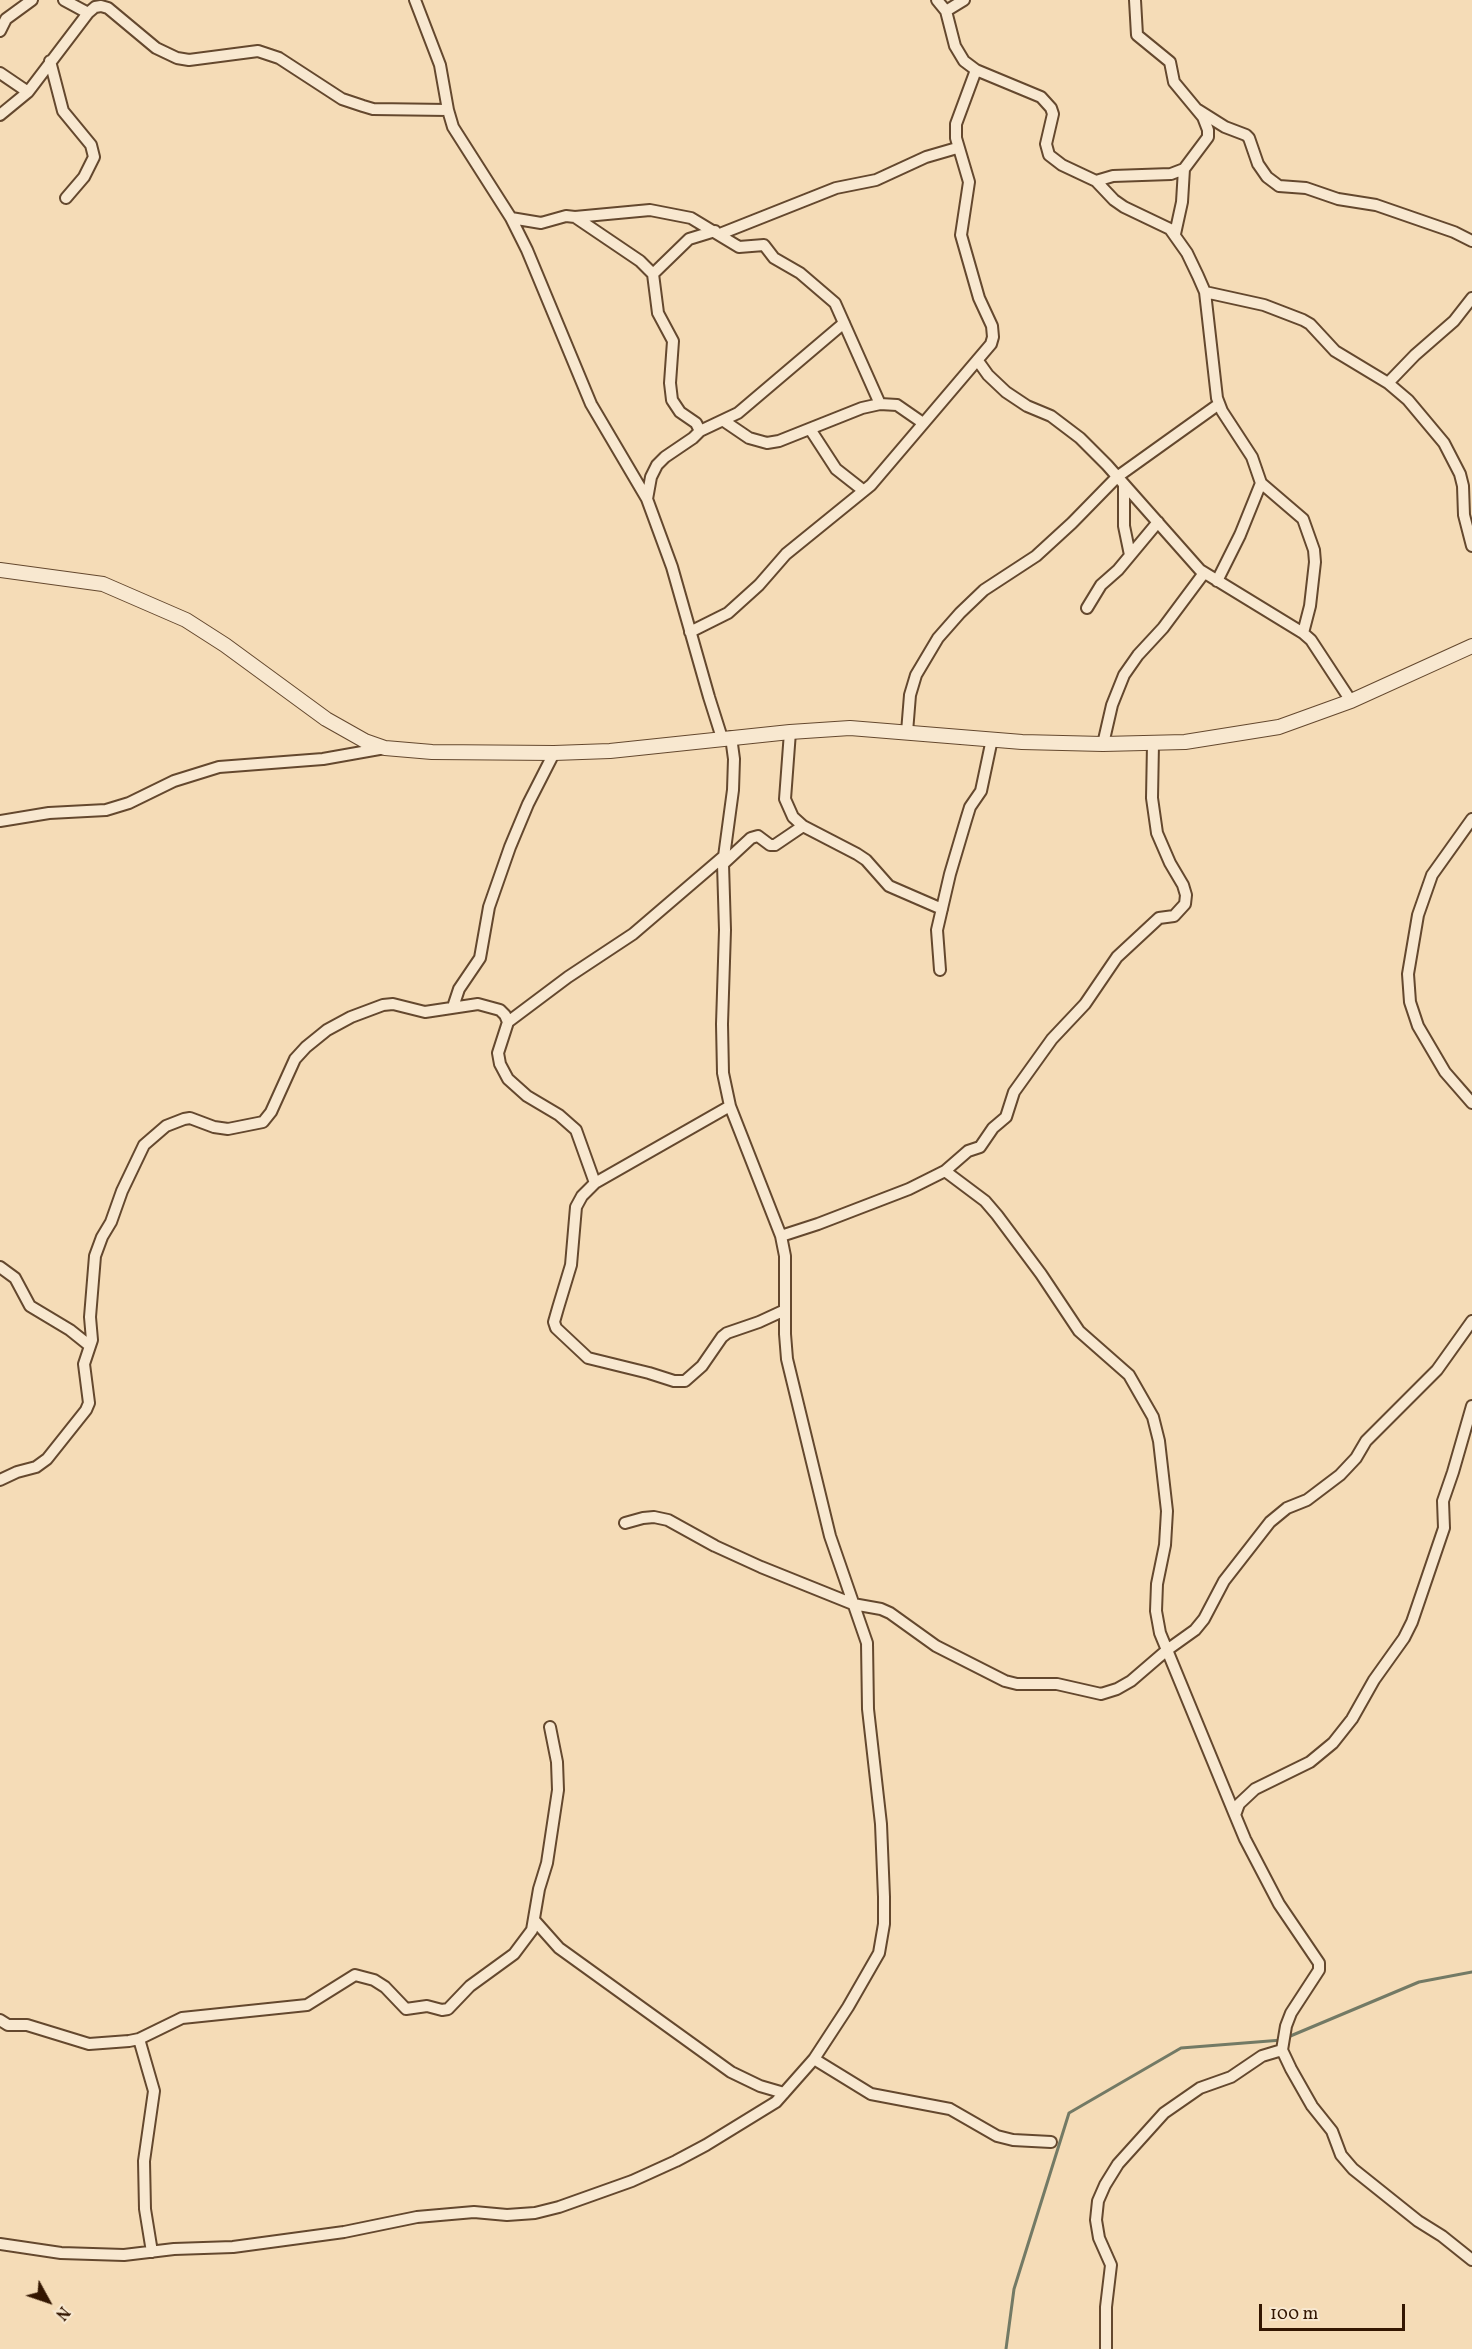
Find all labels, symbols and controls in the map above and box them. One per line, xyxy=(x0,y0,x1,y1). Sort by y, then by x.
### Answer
north arrow xyxy=(18,2271,78,2331)
scale bar xyxy=(1262,2292,1408,2330)
text: N xyxy=(50,2301,74,2324)
text: 100 m xyxy=(1270,2302,1319,2327)

